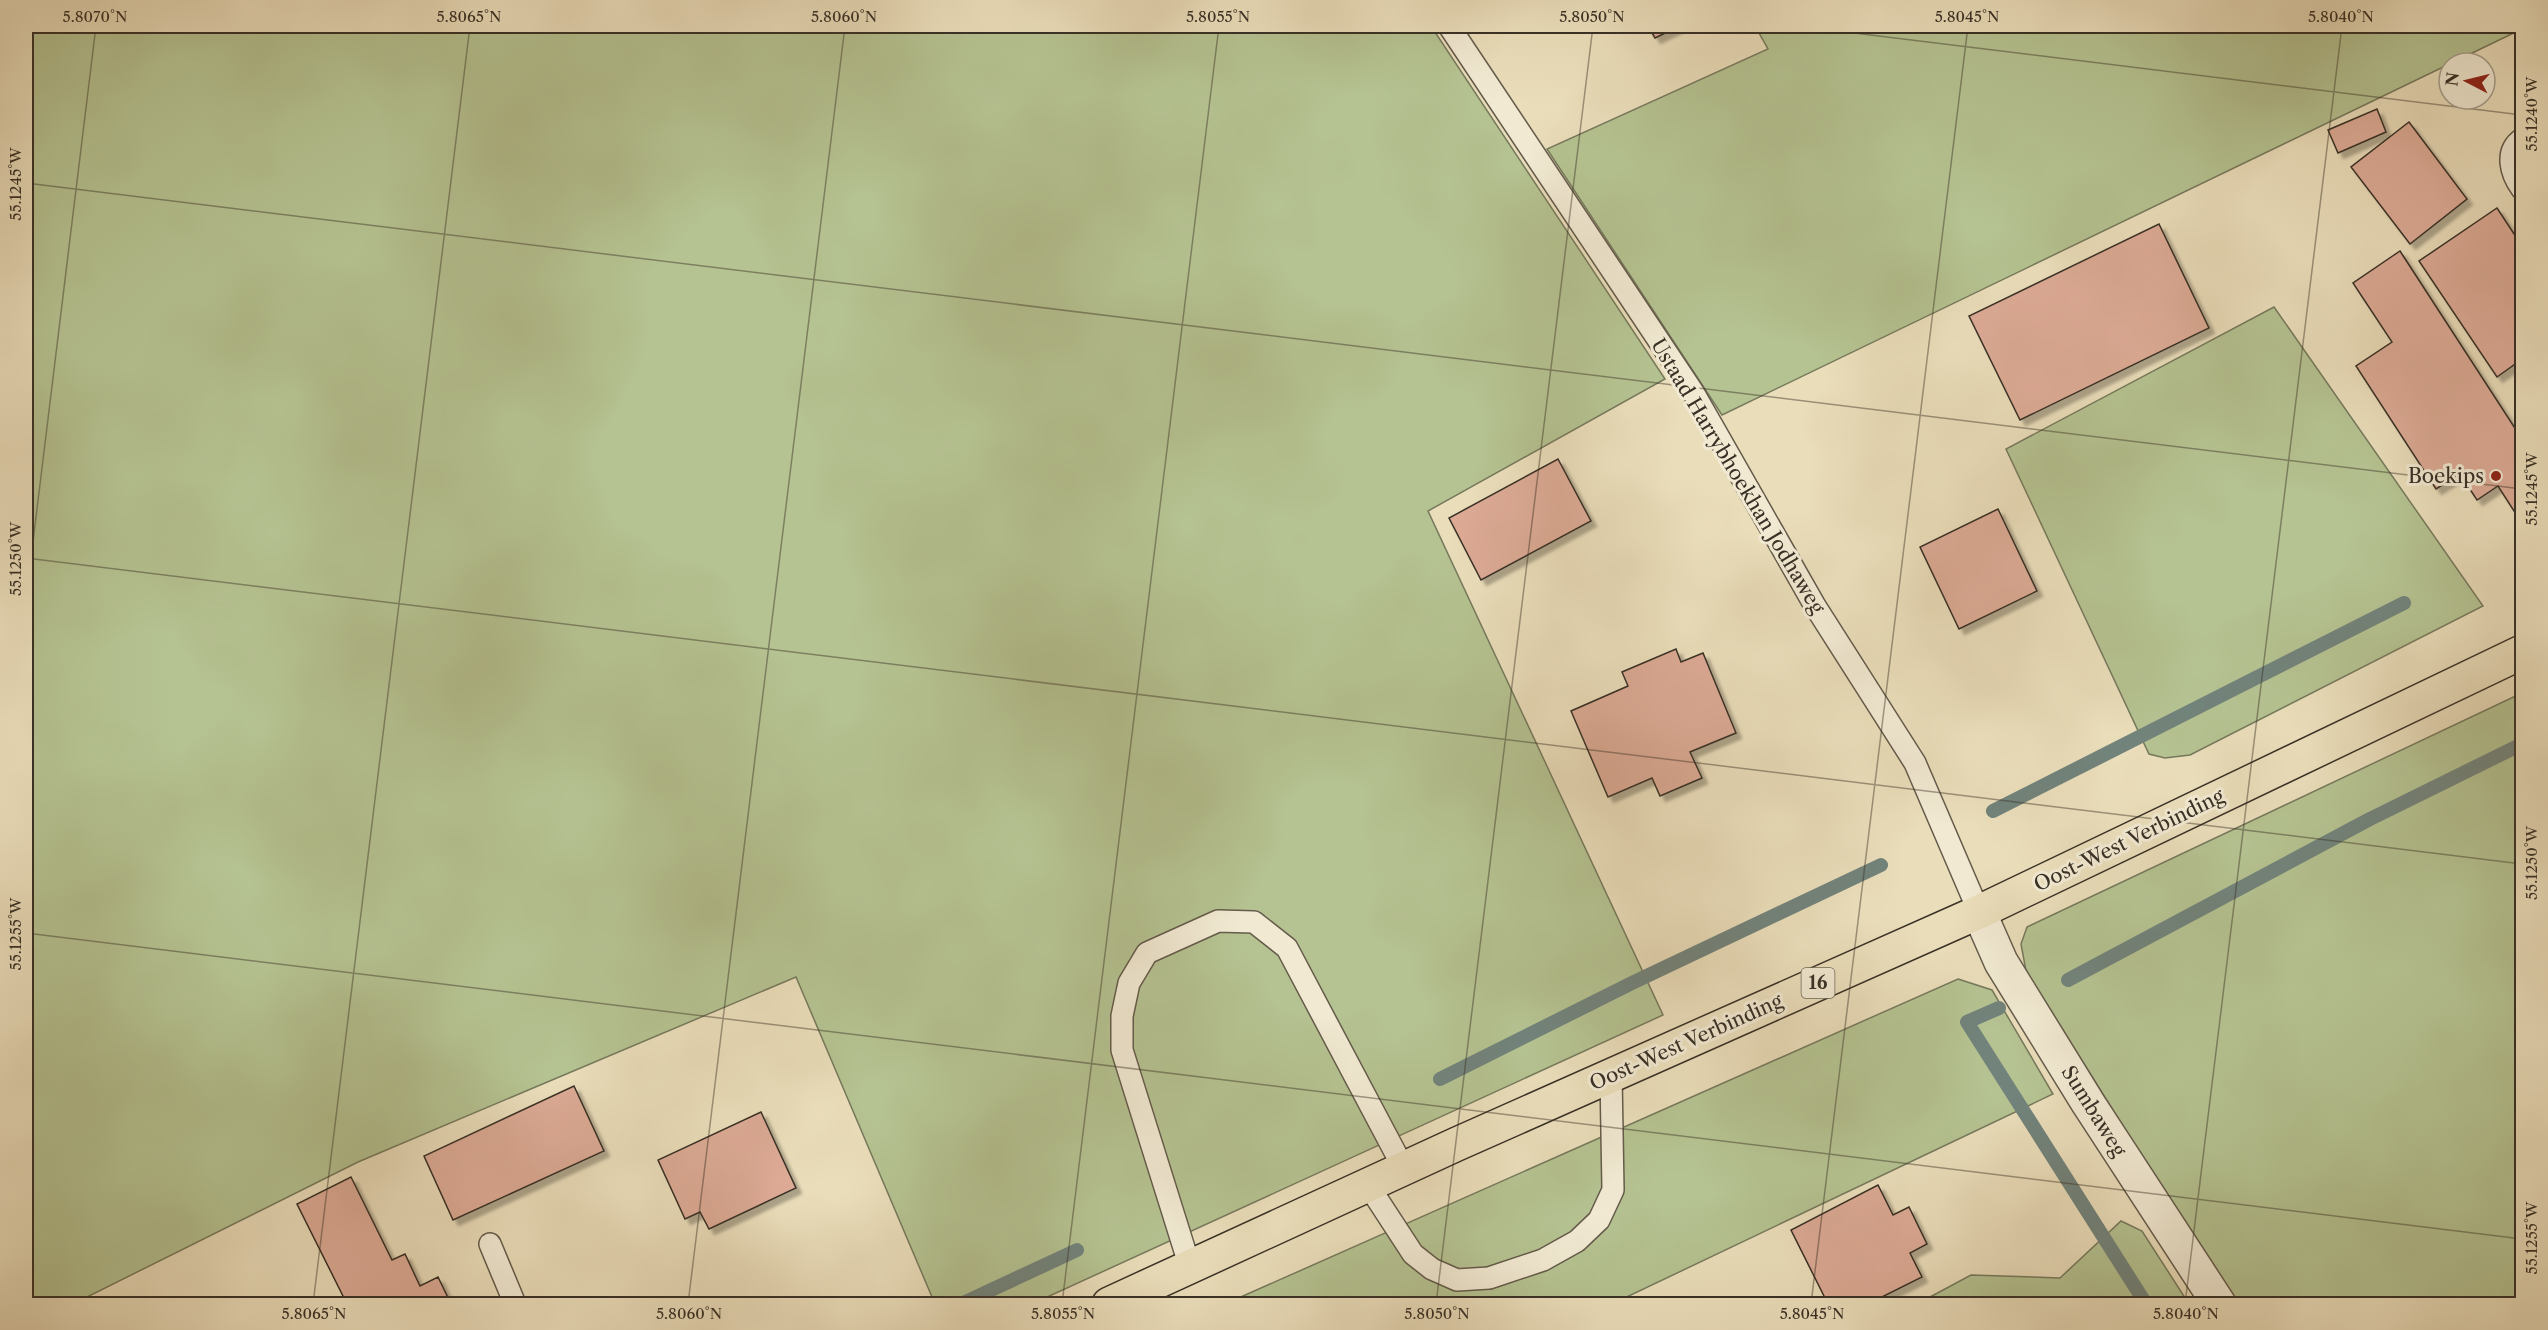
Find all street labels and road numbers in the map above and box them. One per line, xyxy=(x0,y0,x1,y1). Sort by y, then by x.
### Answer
street label: Ustaad Harrybhoekhan Jodhaweg xyxy=(1646,334,1830,618)
street label: Oost-West Verbinding xyxy=(2030,783,2228,897)
road number: 16 xyxy=(1802,968,1834,998)
street label: Oost-West Verbinding xyxy=(1586,988,1787,1095)
street label: Sumbaweg xyxy=(2057,1061,2132,1161)

